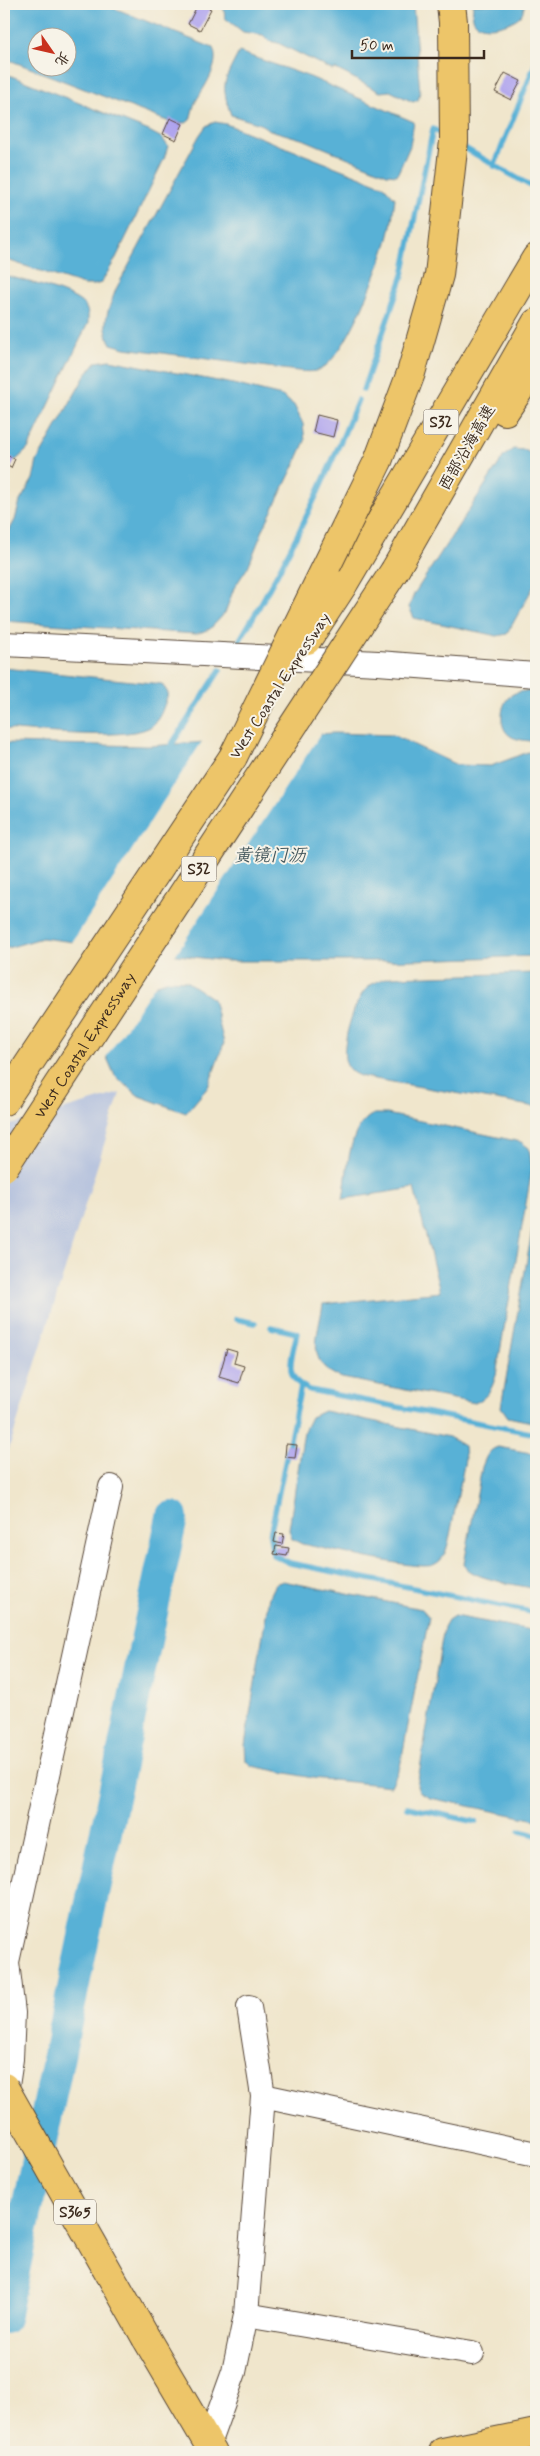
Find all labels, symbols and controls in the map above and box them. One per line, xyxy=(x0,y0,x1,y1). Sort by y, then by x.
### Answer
north arrow xyxy=(28,28,78,78)
scale bar xyxy=(352,28,485,60)
text: 50 m xyxy=(360,36,394,56)
text: 北 xyxy=(51,48,73,70)
street label: 西部沿海高速 xyxy=(434,401,500,495)
road number: S32 xyxy=(424,410,458,434)
street label: West Coastal Expressway xyxy=(225,609,335,763)
water label: 黄镜门沥 xyxy=(234,844,308,868)
road number: S32 xyxy=(182,856,216,882)
street label: West Coastal Expressway xyxy=(30,969,141,1123)
road number: S365 xyxy=(54,2200,96,2224)

